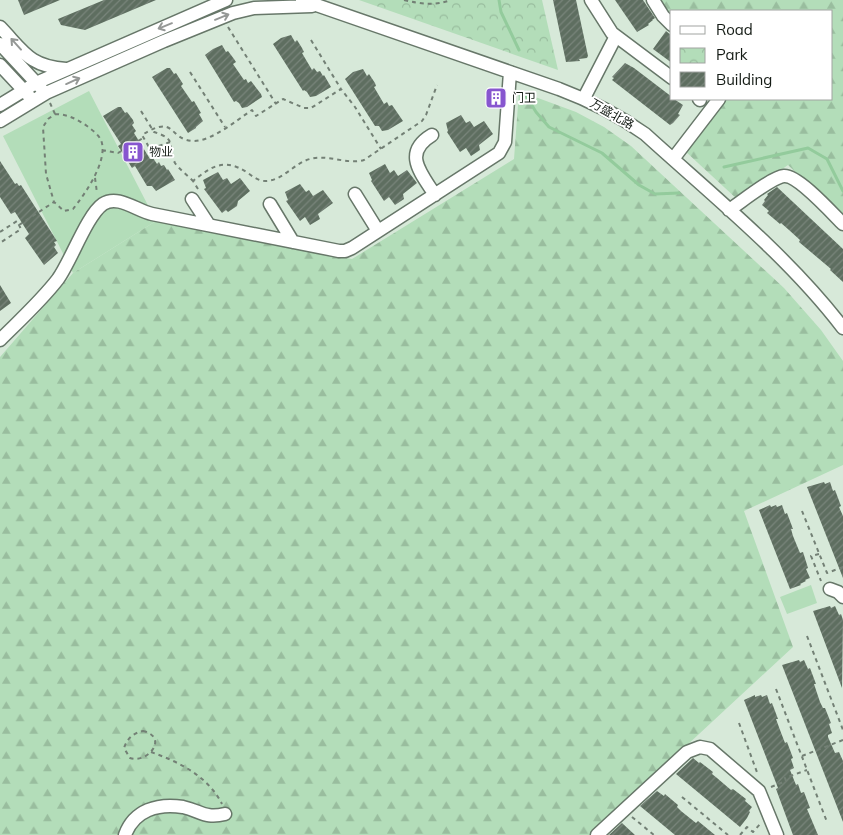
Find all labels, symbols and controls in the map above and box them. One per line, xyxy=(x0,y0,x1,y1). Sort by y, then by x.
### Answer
legend xyxy=(670,10,833,100)
one-way arrow xyxy=(214,12,230,21)
text: Road xyxy=(716,20,753,39)
one-way arrow xyxy=(158,21,173,31)
one-way arrow xyxy=(10,38,22,51)
text: Park xyxy=(716,45,748,64)
text: Building xyxy=(716,70,772,89)
one-way arrow xyxy=(65,76,80,85)
building icon: 门卫 xyxy=(484,86,508,110)
place label: 门卫 xyxy=(512,90,536,105)
street label: 万盛北路 xyxy=(588,95,637,132)
building icon: 物业 xyxy=(121,140,145,164)
place label: 物业 xyxy=(149,144,173,159)

